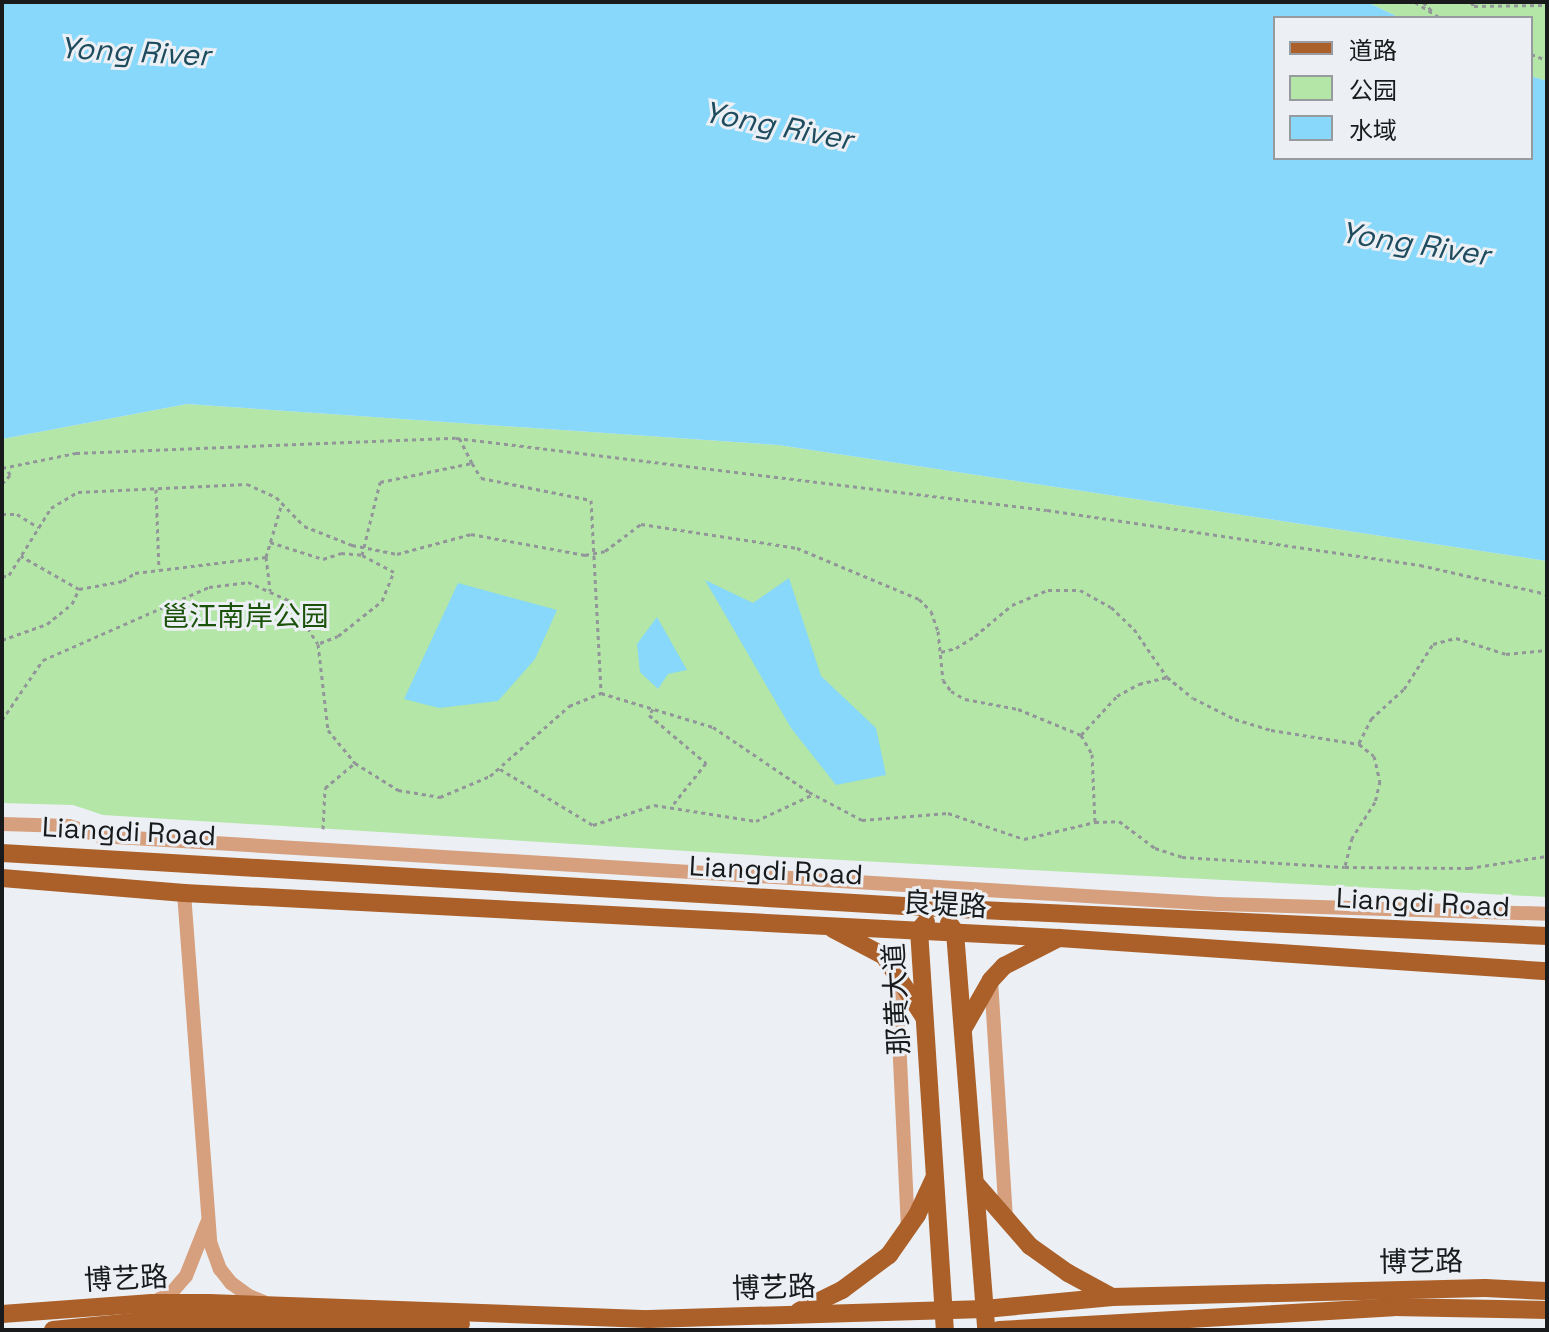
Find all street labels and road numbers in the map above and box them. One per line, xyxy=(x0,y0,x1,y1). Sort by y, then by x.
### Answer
street label: Liangdi Road xyxy=(41,810,217,852)
street label: Liangdi Road xyxy=(688,849,864,891)
street label: Liangdi Road xyxy=(1335,881,1511,923)
street label: 良堤路 xyxy=(902,885,988,923)
street label: 那黄大道 xyxy=(876,942,916,1056)
street label: 博艺路 xyxy=(1379,1243,1463,1279)
street label: 博艺路 xyxy=(83,1259,169,1297)
street label: 博艺路 xyxy=(731,1269,817,1305)

